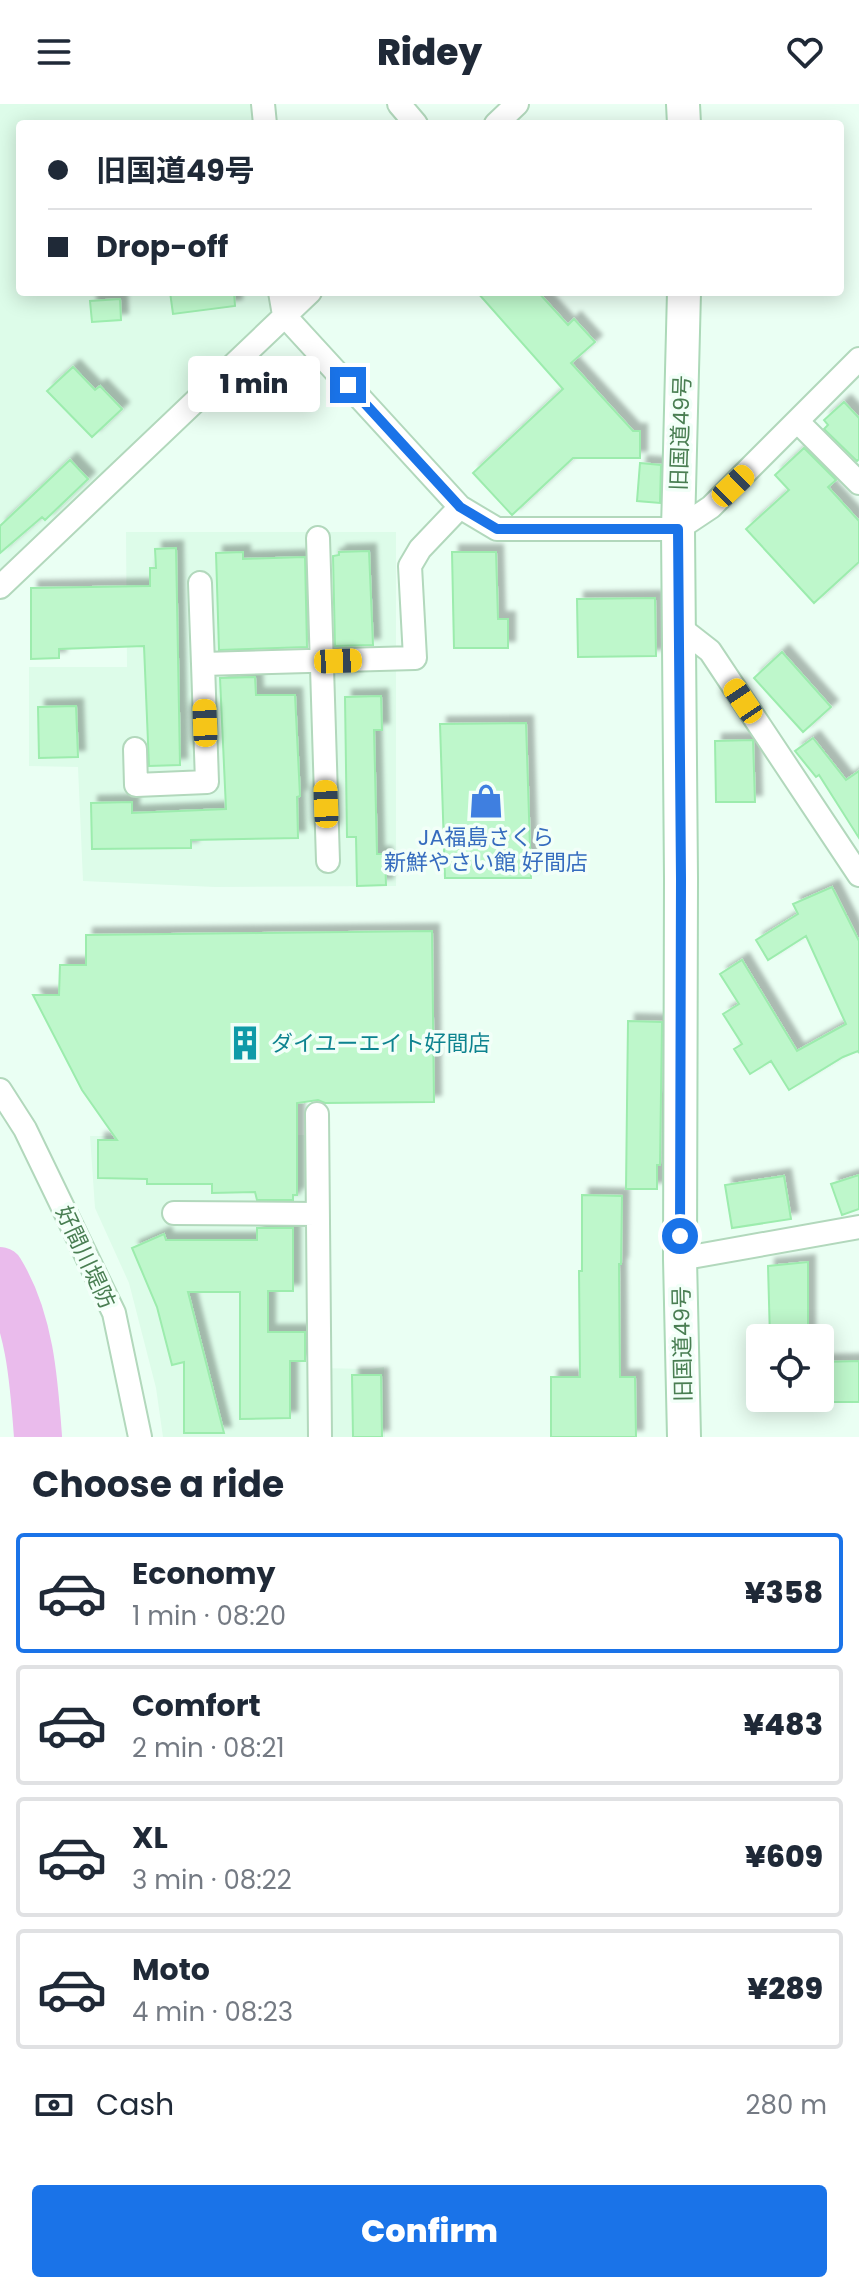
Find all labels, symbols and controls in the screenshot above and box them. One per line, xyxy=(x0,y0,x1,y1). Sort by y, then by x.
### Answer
text: Ridey xyxy=(377,27,482,78)
icon: menu xyxy=(32,30,76,74)
icon: heart xyxy=(783,30,827,74)
text: 旧国道49号 xyxy=(96,149,255,192)
text: Drop-off xyxy=(96,225,228,268)
callout: 1 min xyxy=(188,357,320,413)
text: 1 min xyxy=(220,366,288,402)
route end xyxy=(330,367,366,403)
street label: 旧国道49号 xyxy=(663,375,698,491)
car xyxy=(707,461,759,511)
car xyxy=(314,648,362,674)
car xyxy=(720,674,766,728)
car xyxy=(192,699,218,747)
car xyxy=(313,780,339,828)
shop icon: JA福島さくら 新鮮やさい館 好間店 xyxy=(467,782,505,820)
place label: JA福島さくら 新鮮やさい館 好間店 xyxy=(384,822,588,878)
building icon: ダイユーエイト好間店 xyxy=(226,1024,264,1062)
place label: ダイユーエイト好間店 xyxy=(271,1028,491,1059)
street label: 好間川堤防 xyxy=(48,1201,123,1314)
route start xyxy=(662,1218,698,1254)
street label: 旧国道49号 xyxy=(666,1286,699,1402)
map controls xyxy=(746,1324,834,1412)
button: locate xyxy=(746,1324,834,1412)
text: Choose a ride xyxy=(32,1459,284,1510)
text: Economy xyxy=(132,1552,276,1595)
icon: car xyxy=(36,1557,108,1629)
text: ¥358 xyxy=(744,1571,823,1614)
text: 1 min · 08:20 xyxy=(132,1598,286,1634)
text: Comfort xyxy=(132,1684,261,1727)
icon: car xyxy=(36,1689,108,1761)
text: ¥483 xyxy=(743,1703,823,1746)
text: 2 min · 08:21 xyxy=(132,1730,285,1766)
text: XL xyxy=(132,1816,168,1859)
icon: car xyxy=(36,1821,108,1893)
text: ¥609 xyxy=(745,1835,823,1878)
text: 3 min · 08:22 xyxy=(132,1862,292,1898)
text: Moto xyxy=(132,1948,210,1991)
icon: car xyxy=(36,1953,108,2025)
text: ¥289 xyxy=(747,1967,823,2010)
text: 4 min · 08:23 xyxy=(132,1994,293,2030)
icon: cash xyxy=(32,2083,76,2127)
text: Cash xyxy=(96,2083,174,2126)
text: 280 m xyxy=(746,2087,827,2123)
button: Confirm xyxy=(32,2185,827,2277)

